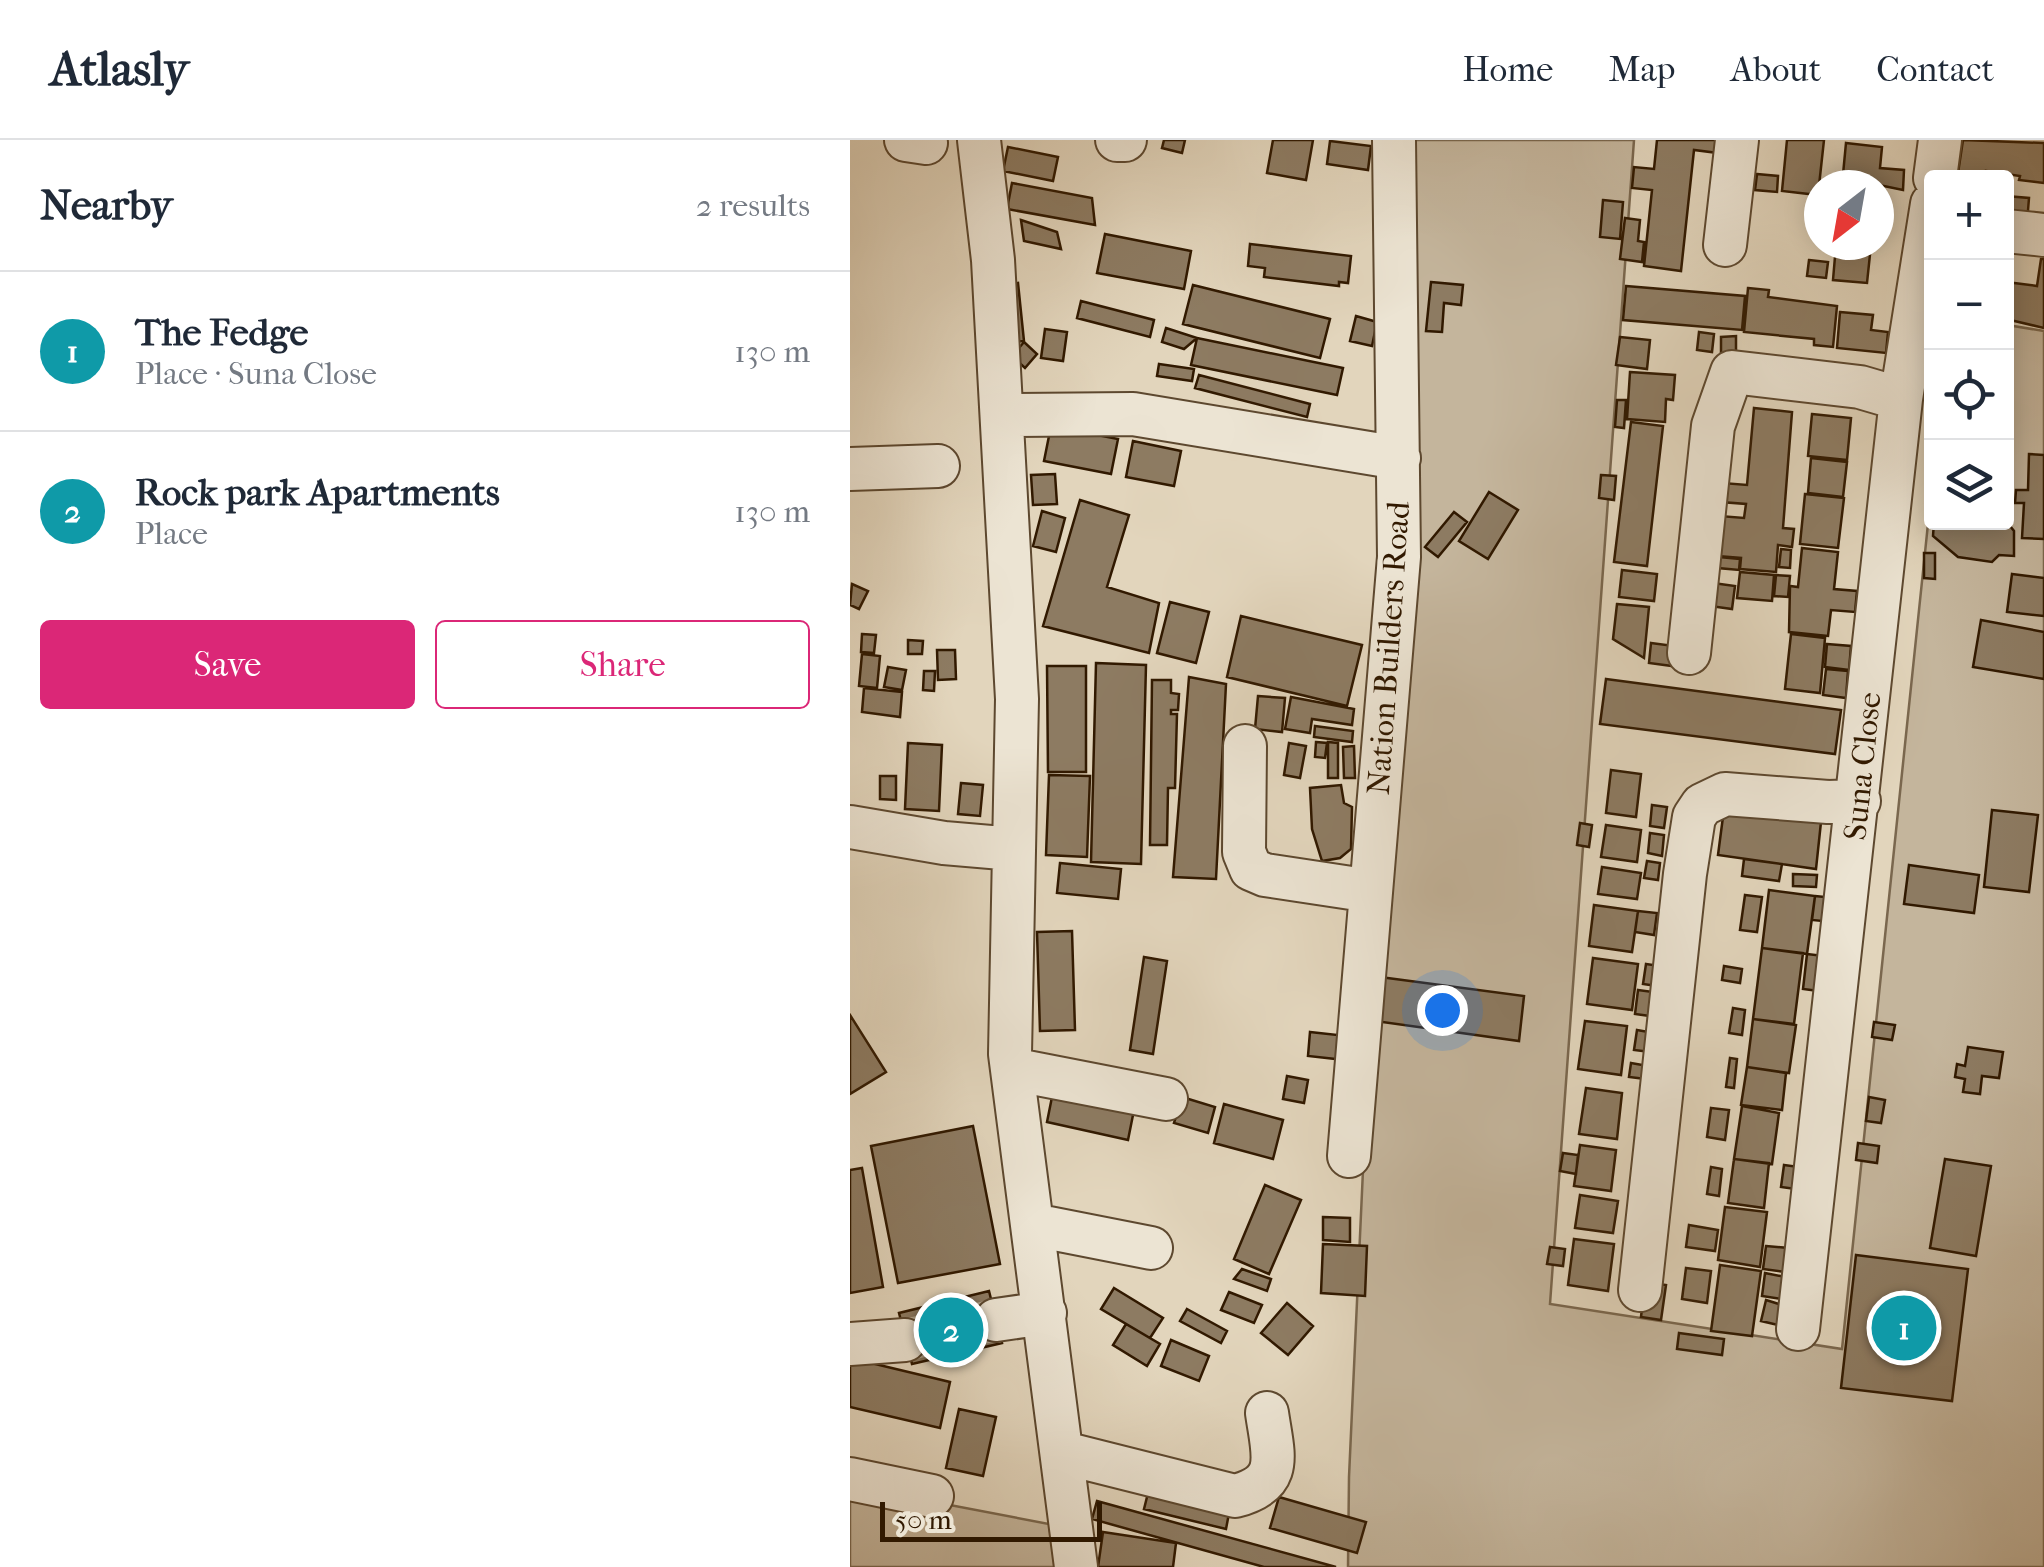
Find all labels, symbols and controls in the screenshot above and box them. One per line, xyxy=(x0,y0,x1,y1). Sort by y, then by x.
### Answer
text: Atlasly xyxy=(50,41,189,97)
text: Home xyxy=(1462,49,1553,90)
text: Map xyxy=(1608,49,1676,90)
text: About xyxy=(1731,49,1821,90)
text: Contact xyxy=(1876,49,1994,90)
north arrow xyxy=(1804,170,1894,260)
map controls xyxy=(1924,170,2014,530)
button: + xyxy=(1924,170,2014,260)
text: Nearby xyxy=(40,181,172,230)
text: 2 results xyxy=(696,187,810,224)
button: − xyxy=(1924,260,2014,350)
text: The Fedge xyxy=(135,310,308,355)
text: 1 xyxy=(67,333,78,370)
text: 130 m xyxy=(734,333,810,370)
button: locate xyxy=(1924,350,2014,440)
text: Place · Suna Close xyxy=(135,355,377,392)
button: layers xyxy=(1924,440,2014,530)
text: Rock park Apartments xyxy=(135,470,500,515)
text: 2 xyxy=(64,493,81,530)
text: 130 m xyxy=(734,493,810,530)
street label: Nation Builders Road xyxy=(1360,499,1417,796)
text: Place xyxy=(135,515,208,552)
button: Save xyxy=(40,620,415,709)
button: Share xyxy=(435,620,810,709)
street label: Suna Close xyxy=(1836,690,1889,842)
your location xyxy=(1417,985,1468,1036)
pin: 1 xyxy=(1872,1290,1936,1366)
pin: 2 xyxy=(918,1292,984,1368)
scale bar xyxy=(880,1497,1102,1542)
text: 50 m xyxy=(895,1503,952,1536)

